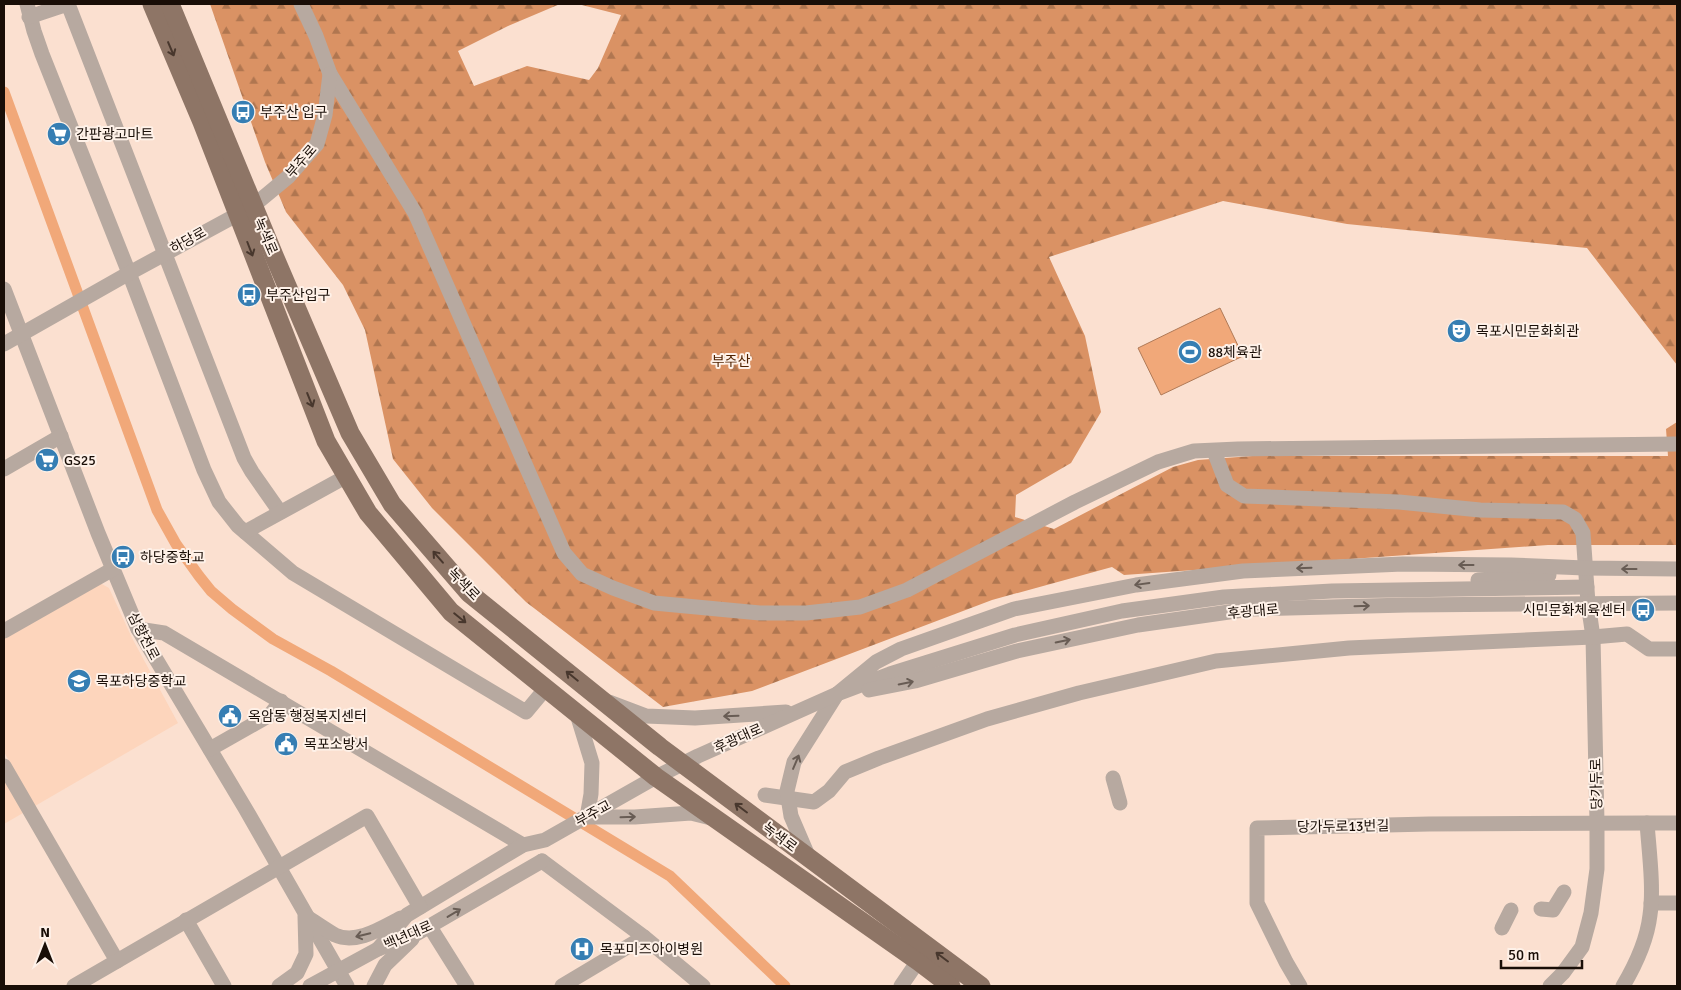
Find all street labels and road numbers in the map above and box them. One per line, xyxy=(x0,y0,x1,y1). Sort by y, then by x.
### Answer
street label: 부주로 xyxy=(282,141,321,181)
street label: 녹색로 xyxy=(250,215,281,257)
street label: 하당로 xyxy=(167,224,209,257)
street label: 녹색로 xyxy=(444,565,483,604)
street label: 후광대로 xyxy=(1227,601,1280,622)
street label: 삼향천로 xyxy=(124,609,163,663)
street label: 후광대로 xyxy=(711,720,765,757)
street label: 당가두로 xyxy=(1588,758,1605,810)
street label: 부주교 xyxy=(572,797,614,830)
street label: 당가두로13번길 xyxy=(1297,817,1389,836)
street label: 녹색로 xyxy=(759,819,800,856)
street label: 백년대로 xyxy=(381,917,435,954)

